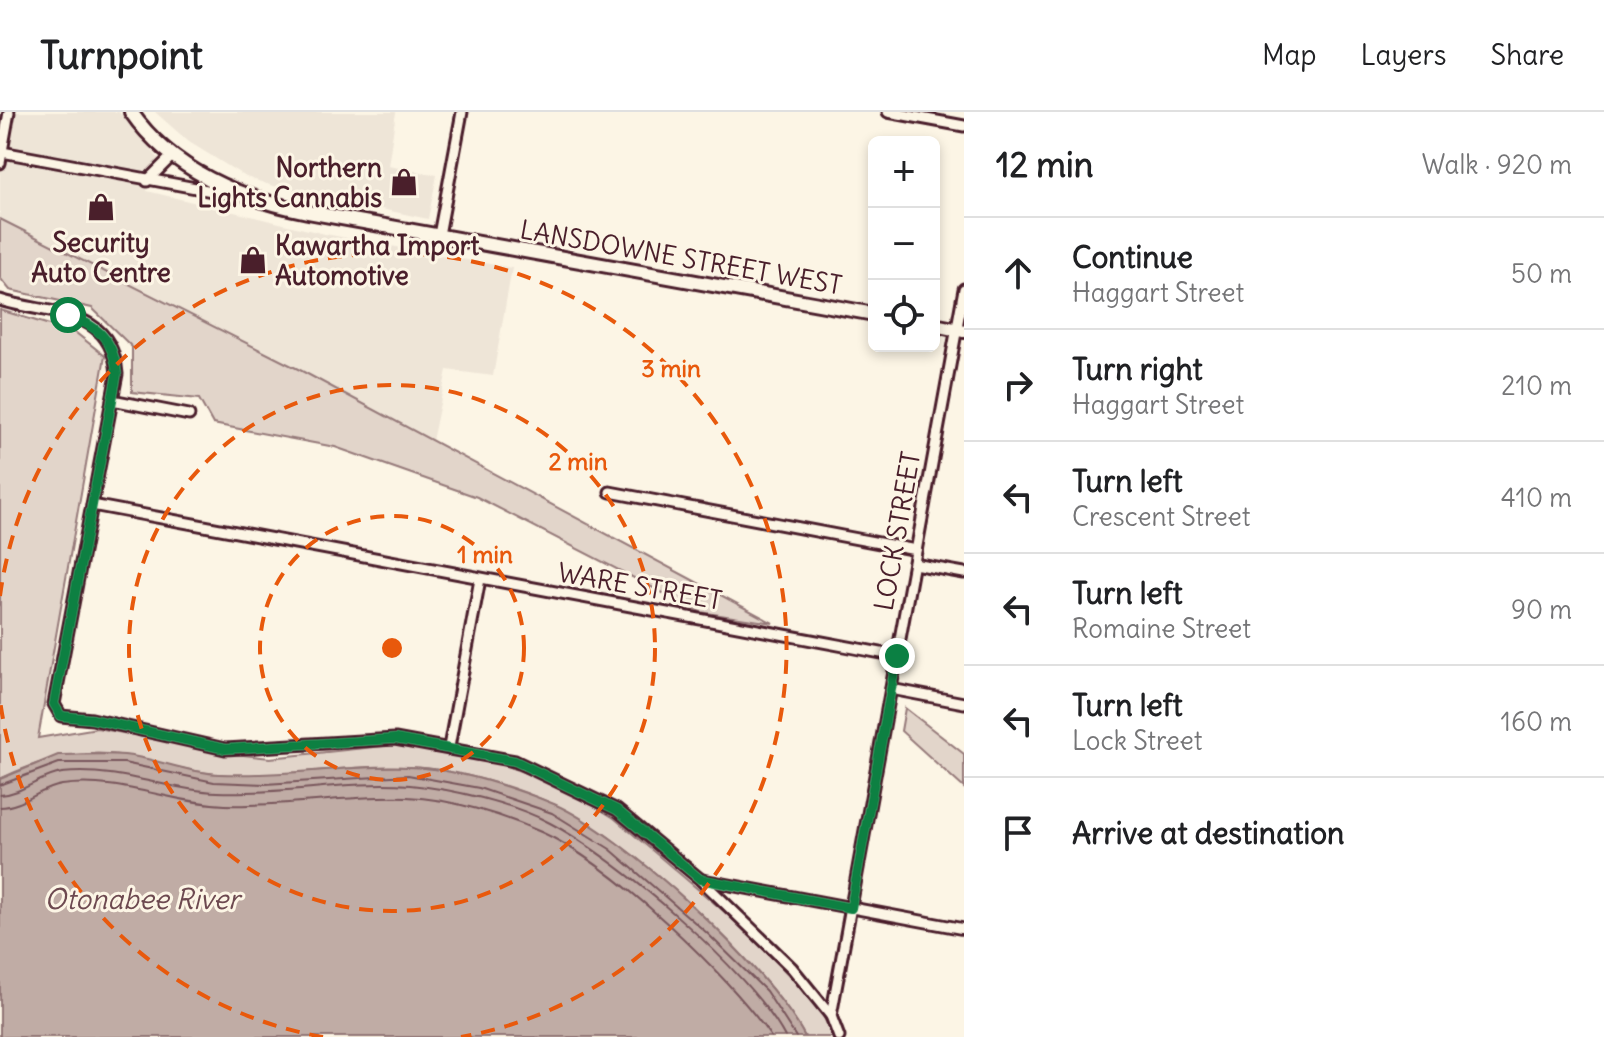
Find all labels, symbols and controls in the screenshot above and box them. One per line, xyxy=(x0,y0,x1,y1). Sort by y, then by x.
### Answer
text: Turnpoint xyxy=(40,32,203,79)
text: Map xyxy=(1262,37,1317,73)
text: Layers xyxy=(1361,37,1447,73)
text: Share xyxy=(1491,37,1564,73)
map controls xyxy=(868,136,940,352)
button: + xyxy=(868,136,940,208)
text: 12 min xyxy=(996,143,1093,186)
text: Walk · 920 m xyxy=(1422,148,1572,181)
place label: Northern Lights Cannabis xyxy=(197,151,382,214)
shop icon: Northern Lights Cannabis xyxy=(389,167,419,197)
shop icon: Security Auto Centre xyxy=(86,192,116,222)
button: − xyxy=(868,208,940,280)
street label: LANSDOWNE STREET WEST xyxy=(517,212,845,302)
place label: Security Auto Centre xyxy=(31,226,171,289)
place label: Kawartha Import Automotive xyxy=(275,229,479,292)
text: Continue xyxy=(1072,238,1193,276)
shop icon: Kawartha Import Automotive xyxy=(238,245,268,275)
icon: ahead xyxy=(996,251,1040,295)
text: 50 m xyxy=(1511,257,1572,290)
text: Haggart Street xyxy=(1072,276,1244,309)
button: locate xyxy=(868,280,940,352)
route start xyxy=(50,297,86,333)
text: Turn right xyxy=(1072,350,1203,388)
text: 3 min xyxy=(641,353,701,383)
icon: right xyxy=(996,363,1040,407)
text: 210 m xyxy=(1501,369,1572,402)
text: Haggart Street xyxy=(1072,388,1244,421)
text: 2 min xyxy=(548,446,608,476)
street label: LOCK STREET xyxy=(867,449,927,613)
text: Turn left xyxy=(1072,462,1183,500)
icon: left xyxy=(996,475,1040,519)
text: 410 m xyxy=(1501,481,1572,514)
text: Crescent Street xyxy=(1072,500,1251,533)
text: 1 min xyxy=(457,539,513,569)
street label: WARE STREET xyxy=(555,555,725,617)
text: Turn left xyxy=(1072,574,1183,612)
icon: left xyxy=(996,587,1040,631)
text: 90 m xyxy=(1511,593,1572,626)
text: Romaine Street xyxy=(1072,612,1251,645)
centre of rings xyxy=(378,634,406,662)
route end xyxy=(879,638,915,674)
text: Turn left xyxy=(1072,686,1183,724)
icon: left xyxy=(996,699,1040,743)
text: 160 m xyxy=(1501,705,1572,738)
text: Lock Street xyxy=(1072,724,1203,757)
icon: arrive xyxy=(996,811,1040,855)
text: Arrive at destination xyxy=(1072,814,1344,852)
water label: Otonabee River xyxy=(44,881,243,917)

